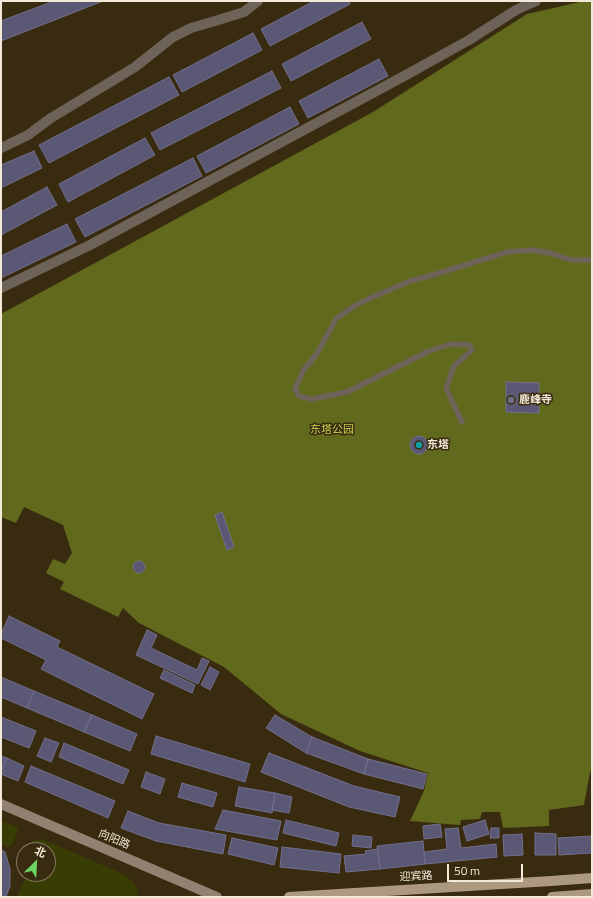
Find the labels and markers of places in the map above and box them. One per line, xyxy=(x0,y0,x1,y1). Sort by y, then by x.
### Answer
place label: 鹿峰寺 xyxy=(519,393,552,407)
marker: 鹿峰寺 xyxy=(506,395,516,405)
place label: 东塔 xyxy=(427,438,449,452)
marker: 东塔 xyxy=(414,440,424,450)

